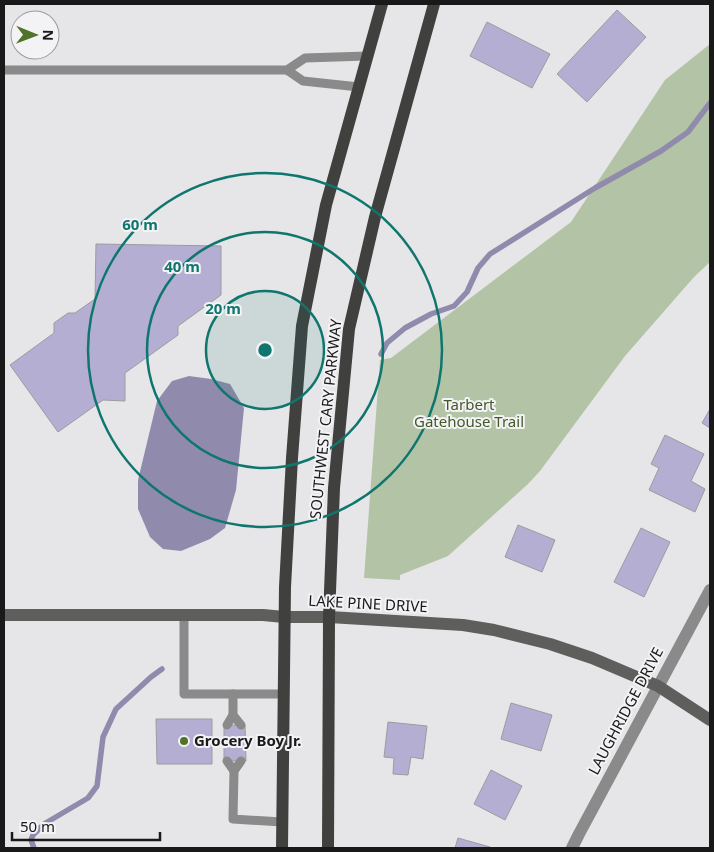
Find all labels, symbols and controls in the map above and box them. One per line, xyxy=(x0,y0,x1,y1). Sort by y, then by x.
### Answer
north arrow xyxy=(10,10,60,60)
text: N xyxy=(39,29,58,41)
text: 60 m xyxy=(122,214,158,234)
text: 40 m xyxy=(164,256,200,276)
text: 20 m xyxy=(205,298,241,318)
street label: SOUTHWEST CARY PARKWAY xyxy=(305,317,346,520)
centre of rings xyxy=(256,341,274,359)
park label: Tarbert Gatehouse Trail xyxy=(414,394,524,431)
street label: LAKE PINE DRIVE xyxy=(308,590,428,616)
street label: LAUGHRIDGE DRIVE xyxy=(583,643,667,778)
place label: Grocery Boy Jr. xyxy=(194,730,302,750)
marker: Grocery Boy Jr. xyxy=(178,735,190,747)
scale bar xyxy=(12,810,160,842)
text: 50 m xyxy=(20,816,55,836)

